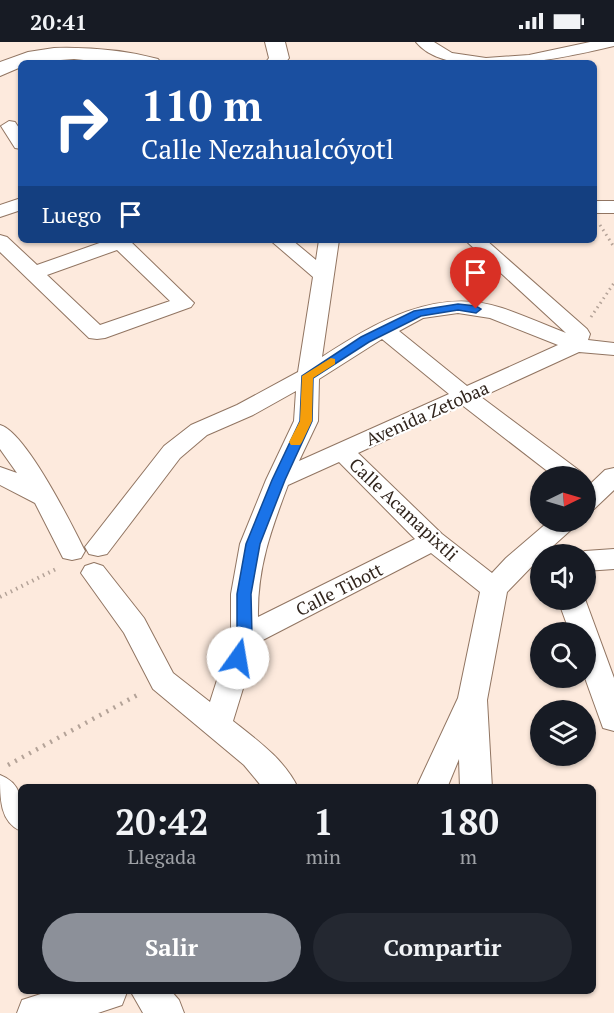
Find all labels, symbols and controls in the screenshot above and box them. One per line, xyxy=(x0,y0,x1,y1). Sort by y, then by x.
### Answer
text: 20:41 xyxy=(30,7,87,36)
text: 110 m xyxy=(141,77,262,133)
icon: right xyxy=(42,84,120,162)
text: Calle Nezahualcóyotl xyxy=(141,131,394,167)
icon: arrive xyxy=(114,198,147,231)
text: Luego xyxy=(42,200,102,229)
pin xyxy=(450,247,501,309)
icon: arrive xyxy=(459,256,492,289)
street label: Avenida Zetobaa xyxy=(362,375,492,451)
street label: Calle Acamapixtli xyxy=(344,452,464,566)
north arrow xyxy=(530,466,596,532)
map controls xyxy=(530,466,596,766)
button: sound xyxy=(530,544,596,610)
street label: Calle Tibott xyxy=(291,557,387,621)
button: search xyxy=(530,622,596,688)
position arrow xyxy=(206,626,270,690)
button: layers xyxy=(530,700,596,766)
text: 20:42 xyxy=(115,798,209,845)
text: 1 xyxy=(313,798,334,845)
text: 180 xyxy=(438,798,499,845)
text: Llegada xyxy=(127,843,196,870)
text: min xyxy=(306,843,341,870)
text: m xyxy=(460,843,477,870)
button: Salir xyxy=(42,913,301,982)
button: Compartir xyxy=(313,913,572,982)

